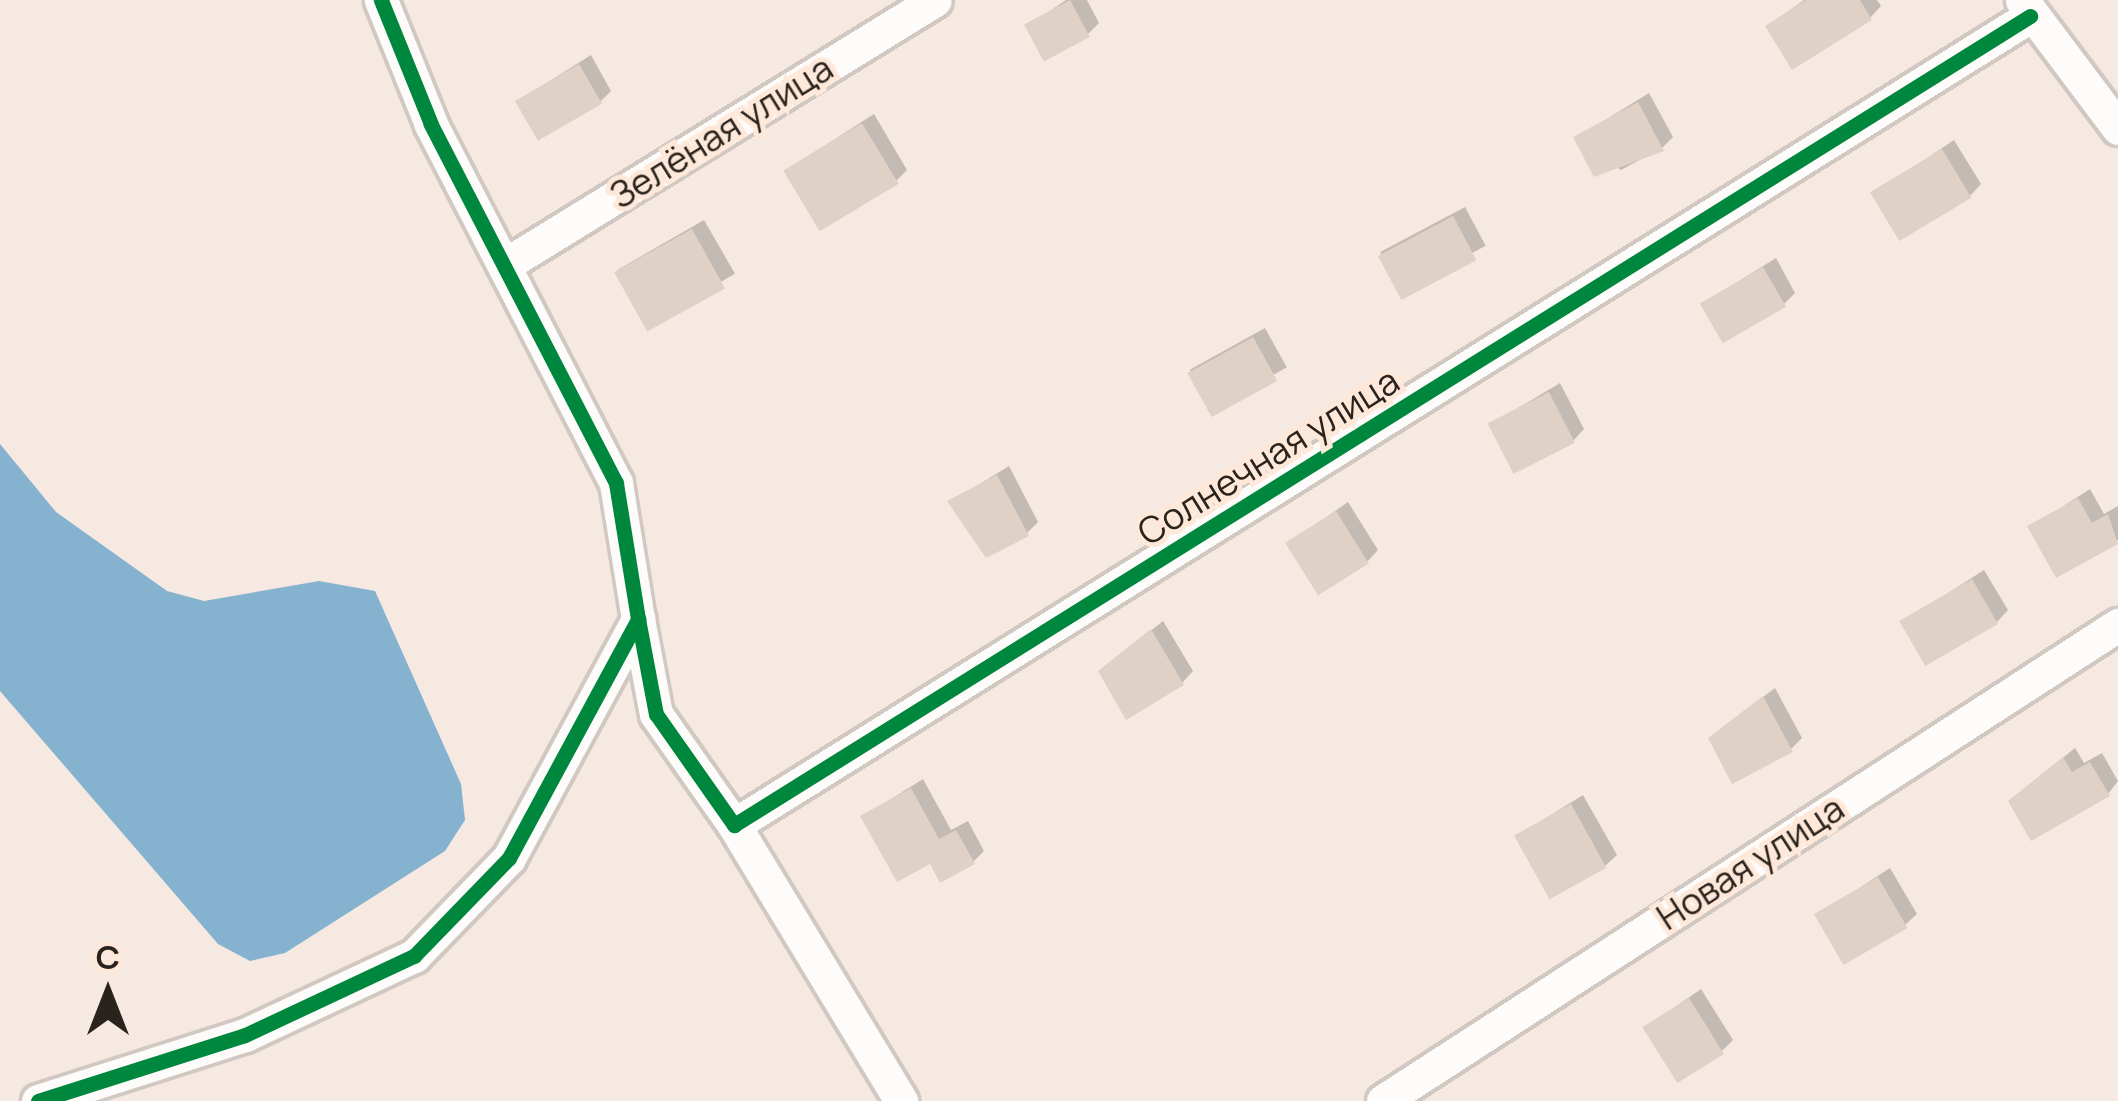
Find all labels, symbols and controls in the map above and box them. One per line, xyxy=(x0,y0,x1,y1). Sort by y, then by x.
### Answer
street label: Зелёная улица xyxy=(602,45,840,217)
street label: Солнечная улица xyxy=(1129,358,1407,554)
street label: Новая улица xyxy=(1648,786,1852,938)
north arrow xyxy=(48,933,168,1053)
text: С xyxy=(96,934,120,979)

